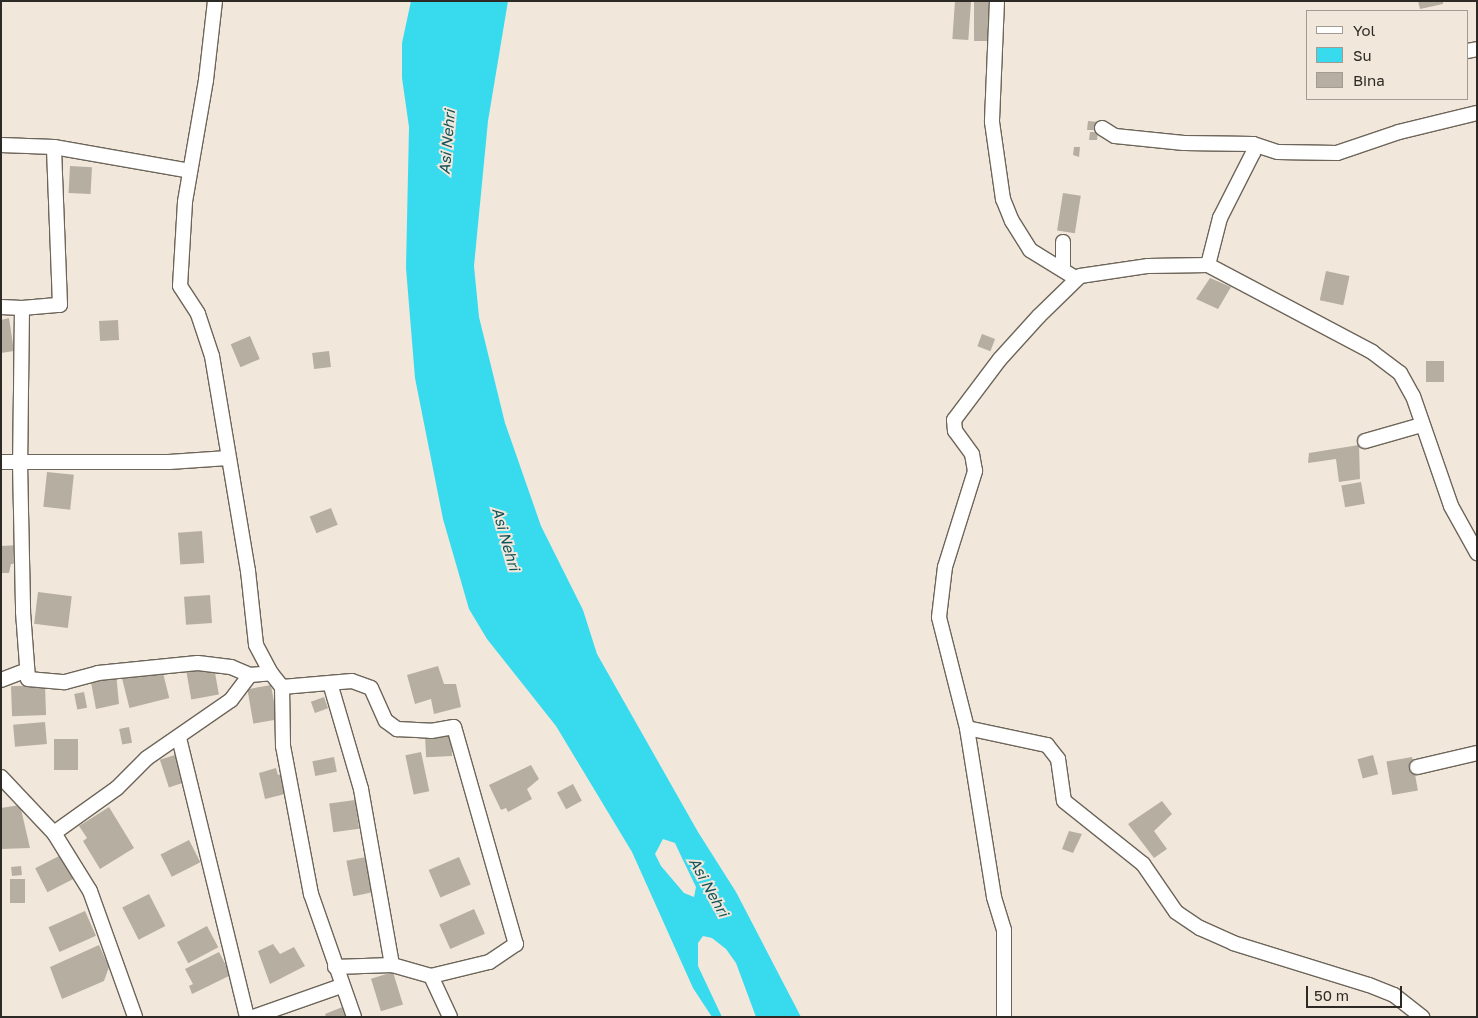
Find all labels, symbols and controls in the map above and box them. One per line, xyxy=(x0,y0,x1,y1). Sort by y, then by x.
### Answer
legend xyxy=(1306,10,1468,100)
text: Yol xyxy=(1353,21,1375,39)
text: Su xyxy=(1353,46,1372,64)
text: Bina xyxy=(1353,71,1385,89)
water label: Asi Nehri xyxy=(435,109,459,175)
water label: Asi Nehri xyxy=(488,505,524,573)
water label: Asi Nehri xyxy=(685,854,733,920)
scale bar xyxy=(1308,976,1404,1008)
text: 50 m xyxy=(1314,986,1349,1004)

